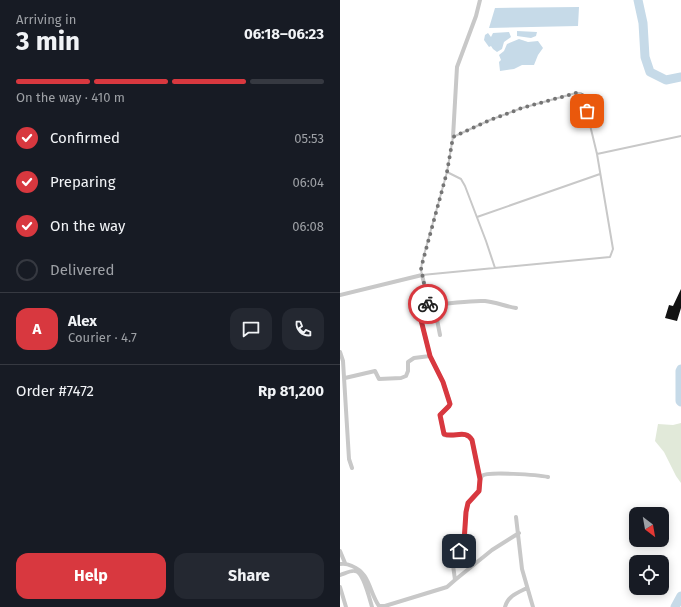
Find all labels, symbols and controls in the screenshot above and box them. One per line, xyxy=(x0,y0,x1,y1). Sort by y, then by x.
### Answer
text: Arriving in xyxy=(16,12,76,27)
text: 06:18–06:23 xyxy=(244,25,324,43)
text: 3 min xyxy=(16,26,80,57)
text: On the way · 410 m xyxy=(16,90,125,105)
pin xyxy=(570,94,604,128)
icon: bag xyxy=(576,100,598,122)
icon: check xyxy=(16,127,38,149)
text: Confirmed xyxy=(50,129,120,147)
text: 05:53 xyxy=(294,131,324,146)
icon: check xyxy=(16,171,38,193)
text: Preparing xyxy=(50,173,115,191)
text: 06:04 xyxy=(293,175,324,190)
icon: check xyxy=(16,215,38,237)
text: On the way xyxy=(50,217,125,235)
text: 06:08 xyxy=(292,219,324,234)
text: Delivered xyxy=(50,261,114,279)
courier xyxy=(408,284,448,324)
icon: bike xyxy=(417,293,439,315)
button: chat xyxy=(230,308,272,350)
button: phone xyxy=(282,308,324,350)
text: Alex xyxy=(68,312,97,330)
text: A xyxy=(33,320,41,338)
text: Courier · 4.7 xyxy=(68,330,137,345)
text: Order #7472 xyxy=(16,382,94,400)
text: Rp 81,200 xyxy=(258,382,324,400)
north arrow xyxy=(629,507,669,547)
map controls xyxy=(629,507,669,595)
pin xyxy=(442,534,476,568)
icon: home xyxy=(448,540,470,562)
button: Help xyxy=(16,553,166,599)
button: Share xyxy=(174,553,324,599)
button: locate xyxy=(629,555,669,595)

